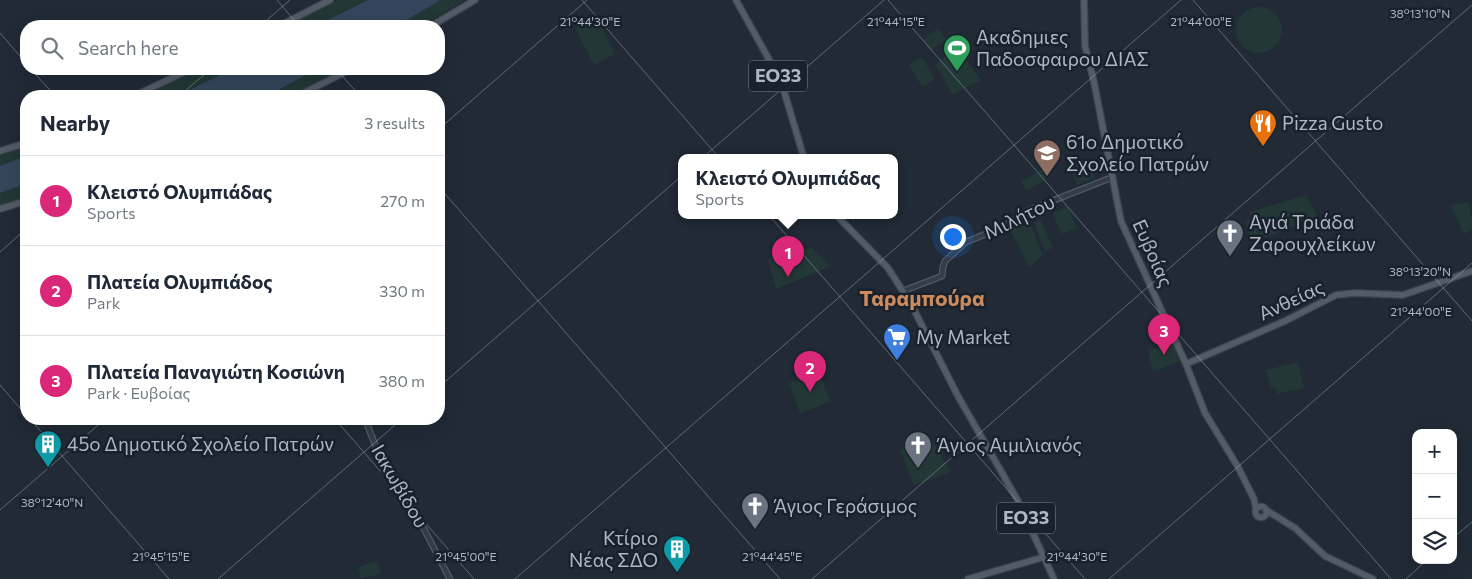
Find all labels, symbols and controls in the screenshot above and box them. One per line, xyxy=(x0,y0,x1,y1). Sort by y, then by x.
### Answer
text: 38°13'10"N xyxy=(1390,6,1450,20)
text: 21°44'30"E xyxy=(560,14,620,28)
text: 21°44'15"E xyxy=(867,14,925,28)
text: 21°44'00"E xyxy=(1170,14,1232,28)
search box xyxy=(20,20,445,75)
place label: Ακαδημιες Παδοσφαιρου ΔΙΑΣ xyxy=(976,25,1149,70)
sports icon: Ακαδημιες Παδοσφαιρου ΔΙΑΣ xyxy=(942,33,972,72)
icon: search xyxy=(38,34,66,62)
text: Search here xyxy=(78,36,178,59)
road number: ΕΟ33 xyxy=(749,60,807,92)
restaurant icon: Pizza Gusto xyxy=(1248,108,1278,147)
text: Nearby xyxy=(40,110,110,135)
place label: Pizza Gusto xyxy=(1282,111,1383,134)
text: 3 results xyxy=(364,113,425,132)
place label: 61ο Δημοτικό Σχολείο Πατρών xyxy=(1066,130,1209,175)
school or university icon: 61ο Δημοτικό Σχολείο Πατρών xyxy=(1032,138,1062,177)
popup xyxy=(678,154,898,219)
text: Κλειστό Ολυμπιάδας xyxy=(695,166,881,189)
text: Κλειστό Ολυμπιάδας xyxy=(87,180,272,203)
text: Sports xyxy=(695,189,744,208)
street label: Μιλήτου xyxy=(980,190,1058,244)
text: 1 xyxy=(52,191,60,210)
text: 270 m xyxy=(380,191,425,210)
text: Sports xyxy=(87,203,136,222)
place label: Αγιά Τριάδα Ζαρουχλείκων xyxy=(1249,210,1376,255)
street label: Ευβοίας xyxy=(1128,216,1178,290)
church icon: Αγιά Τριάδα Ζαρουχλείκων xyxy=(1215,218,1245,257)
your location xyxy=(940,224,966,250)
pin: 1 xyxy=(772,236,804,277)
text: 38°13'20"N xyxy=(1389,264,1451,278)
text: Πλατεία Ολυμπιάδος xyxy=(87,270,273,293)
street label: Ανθείας xyxy=(1254,274,1327,325)
text: 2 xyxy=(51,281,61,300)
text: 330 m xyxy=(379,281,425,300)
district label: Ταραμπούρα xyxy=(859,285,985,310)
text: Park xyxy=(87,293,120,312)
text: 21°44'00"E xyxy=(1390,304,1452,318)
pin: 3 xyxy=(1148,314,1180,355)
supermarket icon: My Market xyxy=(882,322,912,361)
place label: My Market xyxy=(916,325,1010,348)
pin: 2 xyxy=(794,351,826,392)
text: Πλατεία Παναγιώτη Κοσιώνη xyxy=(87,360,345,383)
text: 3 xyxy=(51,371,61,390)
text: 380 m xyxy=(379,371,425,390)
text: Park · Ευβοίας xyxy=(87,383,191,402)
building icon: 45ο Δημοτικό Σχολείο Πατρών xyxy=(33,429,63,468)
map controls xyxy=(1412,429,1457,564)
button: + xyxy=(1412,429,1457,474)
church icon: Άγιος Αιμιλιανός xyxy=(903,430,933,469)
place label: 45ο Δημοτικό Σχολείο Πατρών xyxy=(67,432,334,455)
place label: Άγιος Αιμιλιανός xyxy=(936,433,1082,456)
street label: Ιακωβίδου xyxy=(367,440,433,531)
button: − xyxy=(1412,474,1457,519)
church icon: Άγιος Γεράσιμος xyxy=(740,491,770,530)
place label: Άγιος Γεράσιμος xyxy=(773,494,917,517)
text: 38°12'40"N xyxy=(21,495,83,509)
road number: ΕΟ33 xyxy=(997,502,1055,534)
button: layers xyxy=(1412,519,1457,564)
place label: Κτίριο Νέας ΣΔΟ xyxy=(569,526,658,571)
building icon: Κτίριο Νέας ΣΔΟ xyxy=(662,534,692,573)
text: 21°45'15"E xyxy=(132,549,190,563)
text: 21°45'00"E xyxy=(435,549,497,563)
text: 21°44'45"E xyxy=(742,549,802,563)
text: 21°44'30"E xyxy=(1047,549,1107,563)

